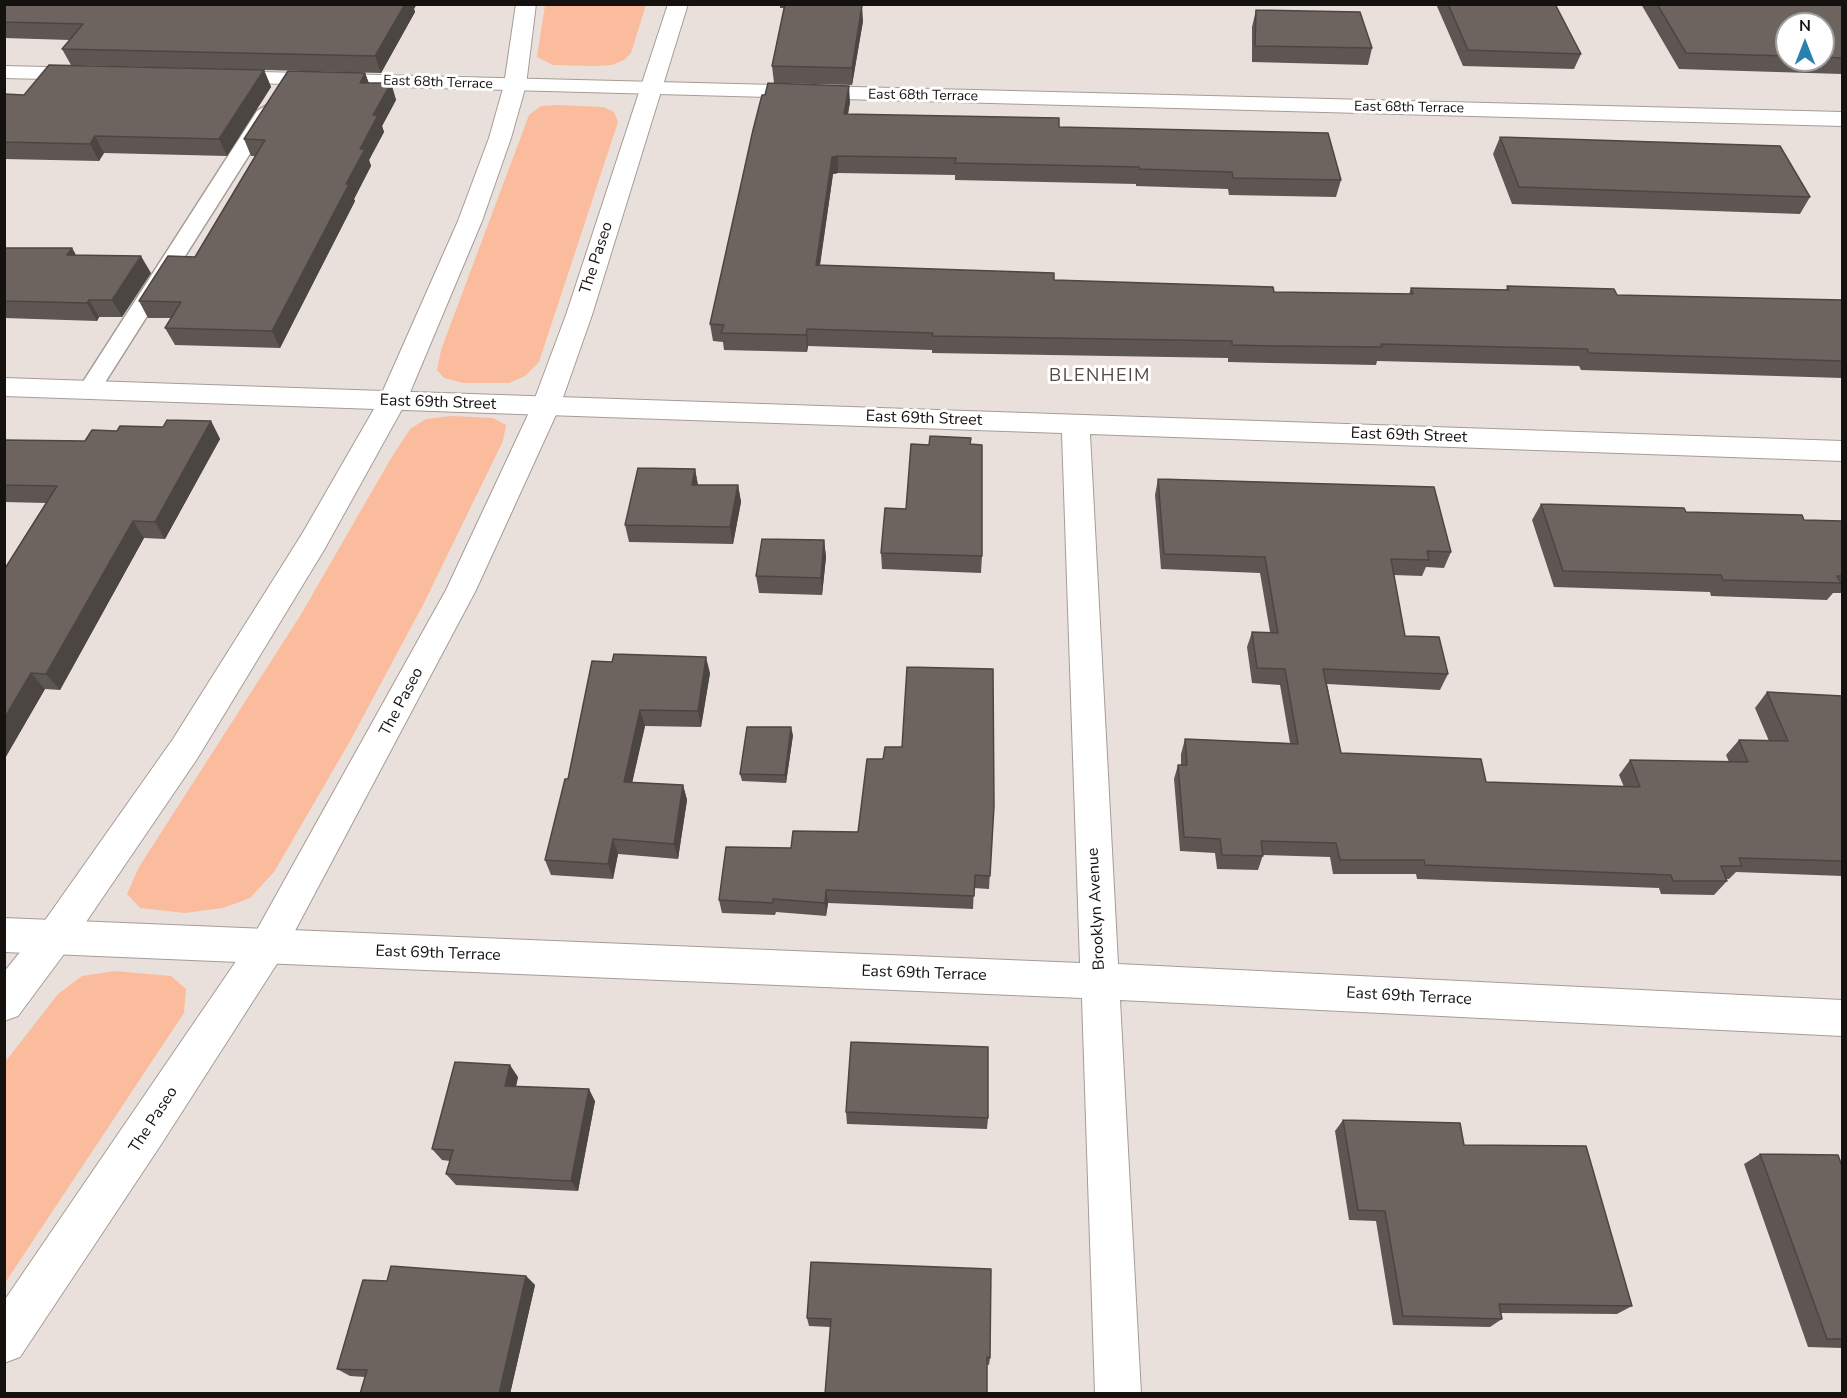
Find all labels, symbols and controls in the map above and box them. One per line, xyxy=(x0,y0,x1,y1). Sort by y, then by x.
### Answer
north arrow xyxy=(1775,12,1835,72)
text: N xyxy=(1799,15,1811,37)
street label: East 68th Terrace xyxy=(383,73,493,93)
street label: East 68th Terrace xyxy=(868,87,978,105)
street label: East 68th Terrace xyxy=(1354,99,1464,117)
street label: The Paseo xyxy=(576,220,618,296)
district label: BLENHEIM xyxy=(1049,366,1151,388)
street label: East 69th Street xyxy=(379,391,497,415)
street label: East 69th Street xyxy=(865,407,983,431)
street label: East 69th Street xyxy=(1350,424,1468,448)
street label: The Paseo xyxy=(376,665,428,739)
street label: Brooklyn Avenue xyxy=(1084,847,1110,971)
street label: East 69th Terrace xyxy=(375,942,501,966)
street label: East 69th Terrace xyxy=(861,962,987,986)
street label: East 69th Terrace xyxy=(1346,984,1472,1010)
street label: The Paseo xyxy=(126,1083,182,1157)

